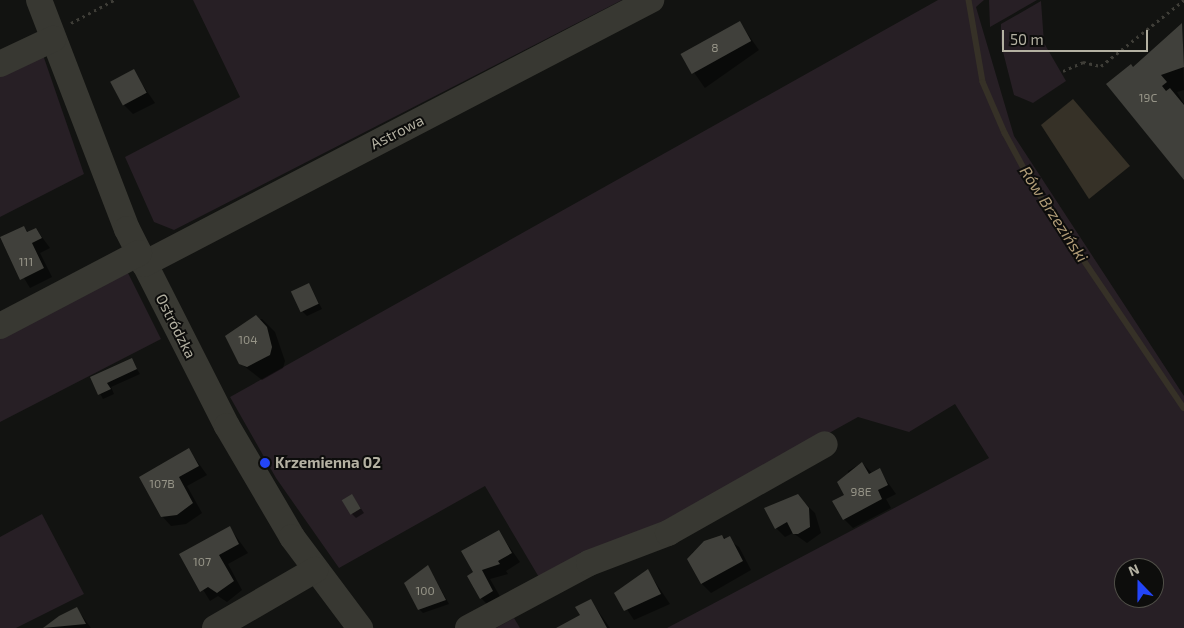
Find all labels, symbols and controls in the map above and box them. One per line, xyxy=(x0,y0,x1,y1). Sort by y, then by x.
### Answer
scale bar xyxy=(1004,20,1150,52)
text: 50 m xyxy=(1010,30,1044,48)
house number: 8 xyxy=(711,41,719,55)
house number: 19C xyxy=(1139,91,1157,105)
street label: Astrowa xyxy=(367,111,427,153)
water label: Rów Brzeziński xyxy=(1016,162,1092,266)
house number: 111 xyxy=(19,255,33,269)
street label: Ostródzka xyxy=(152,291,200,361)
house number: 104 xyxy=(238,333,258,347)
place label: Krzemienna 02 xyxy=(275,454,381,472)
marker: Krzemienna 02 xyxy=(259,457,271,469)
house number: 107B xyxy=(149,477,175,491)
house number: 98E xyxy=(851,485,871,499)
house number: 107 xyxy=(193,555,211,569)
north arrow xyxy=(1114,558,1164,608)
text: N xyxy=(1126,560,1141,579)
house number: 100 xyxy=(415,584,435,598)

